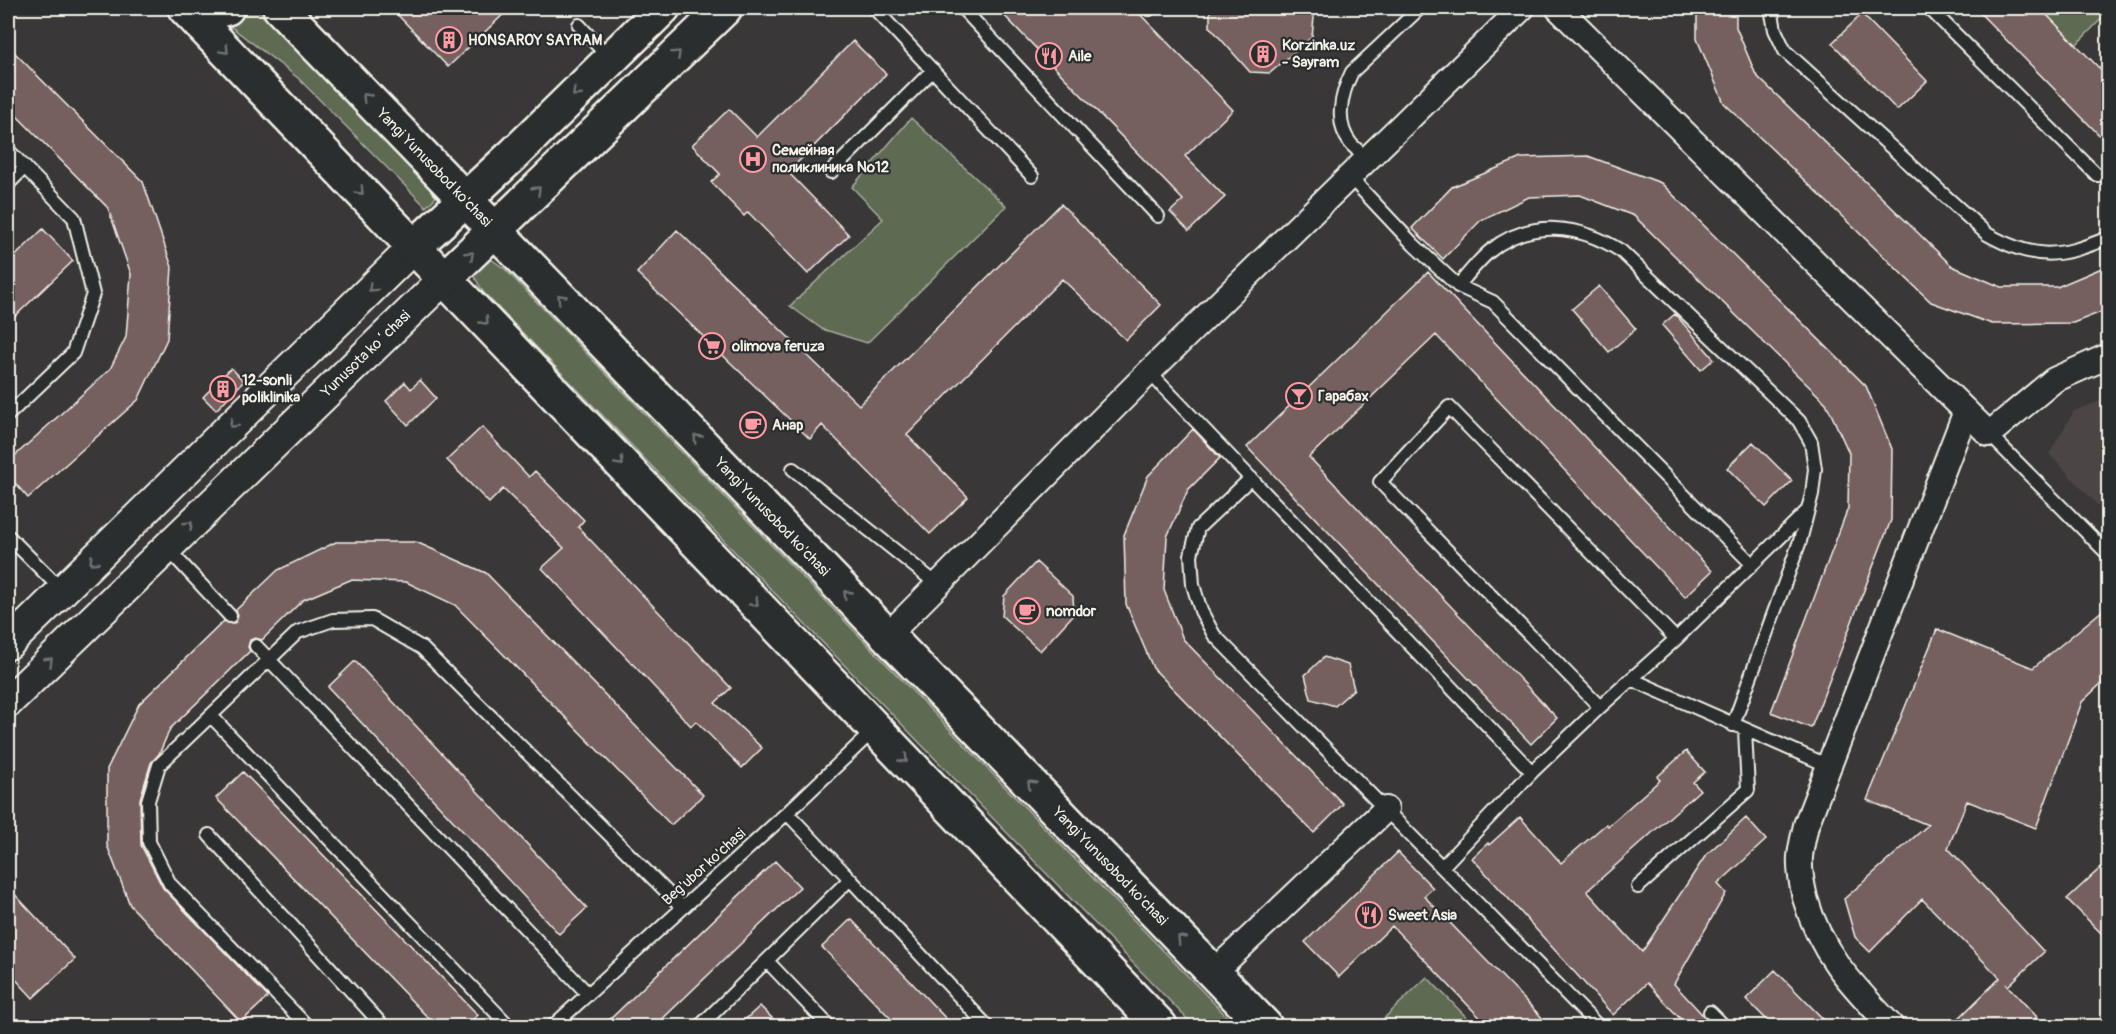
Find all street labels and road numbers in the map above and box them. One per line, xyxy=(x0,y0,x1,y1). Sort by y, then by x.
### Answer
street label: Yangi Yunusobod ko'chasi xyxy=(372,104,496,231)
street label: Yunusota koʻchasi xyxy=(317,306,415,402)
street label: Yangi Yunusobod ko'chasi xyxy=(710,453,834,580)
street label: Yangi Yunusobod ko'chasi xyxy=(1048,802,1172,930)
street label: Beg'ubor ko'chasi xyxy=(658,824,750,910)

